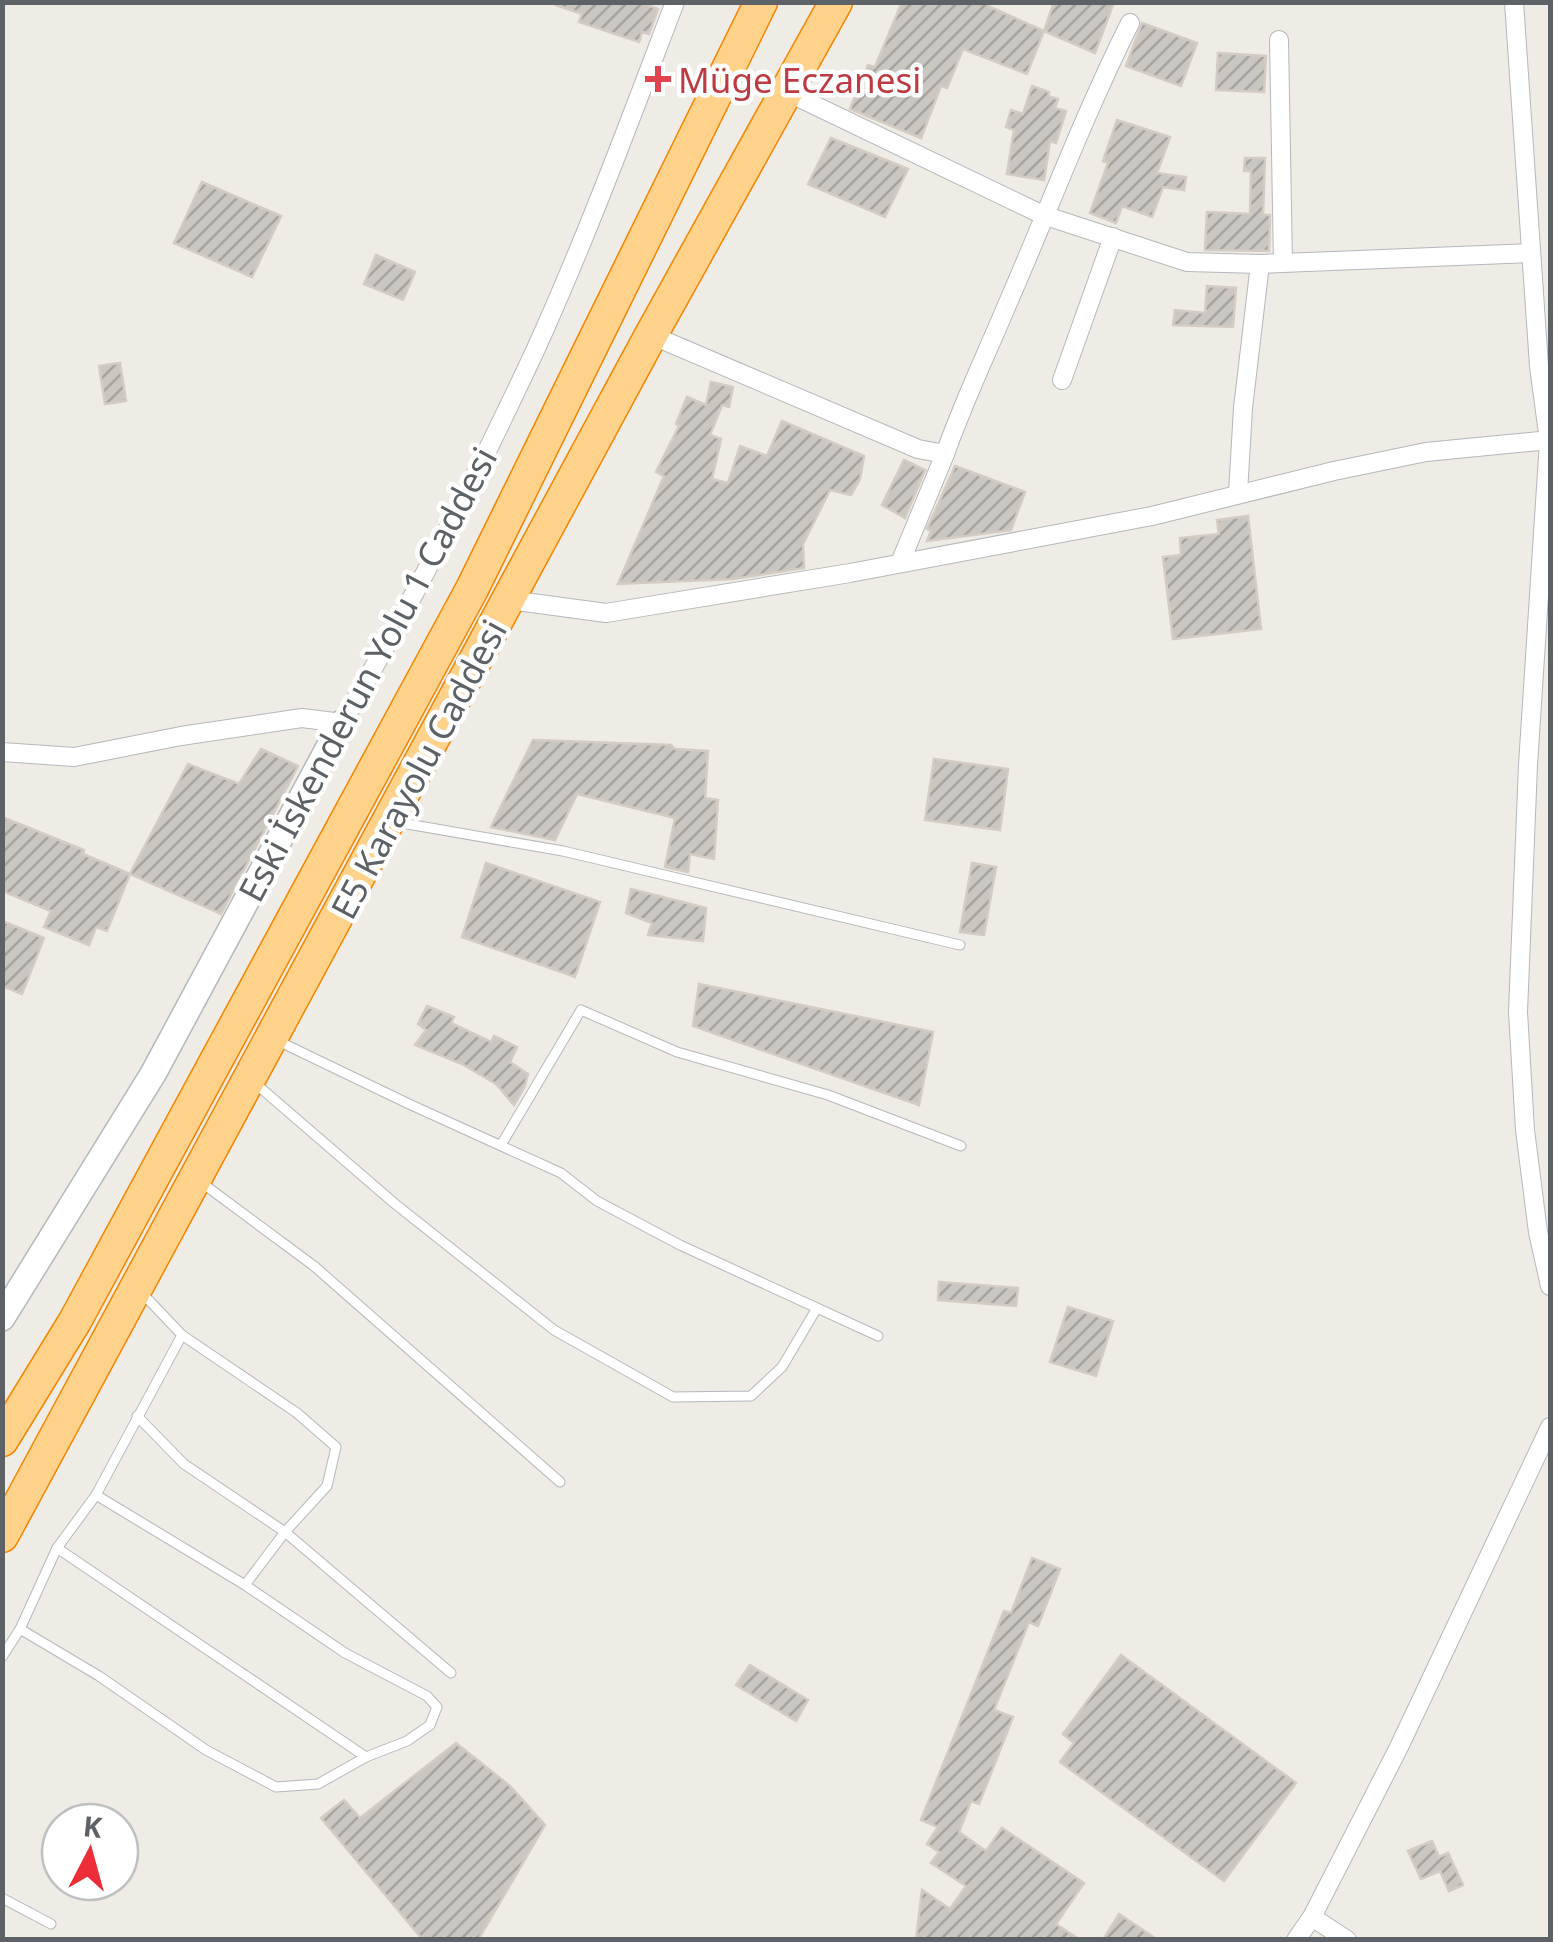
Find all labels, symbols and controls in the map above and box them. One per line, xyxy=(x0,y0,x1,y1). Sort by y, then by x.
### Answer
place label: Müge Eczanesi xyxy=(678,56,921,103)
marker: Müge Eczanesi xyxy=(647,68,669,90)
street label: Eski İskenderun Yolu 1 Caddesi xyxy=(227,439,507,909)
street label: E5 Karayolu Caddesi xyxy=(319,611,517,927)
north arrow xyxy=(40,1802,140,1902)
text: K xyxy=(81,1806,104,1846)

